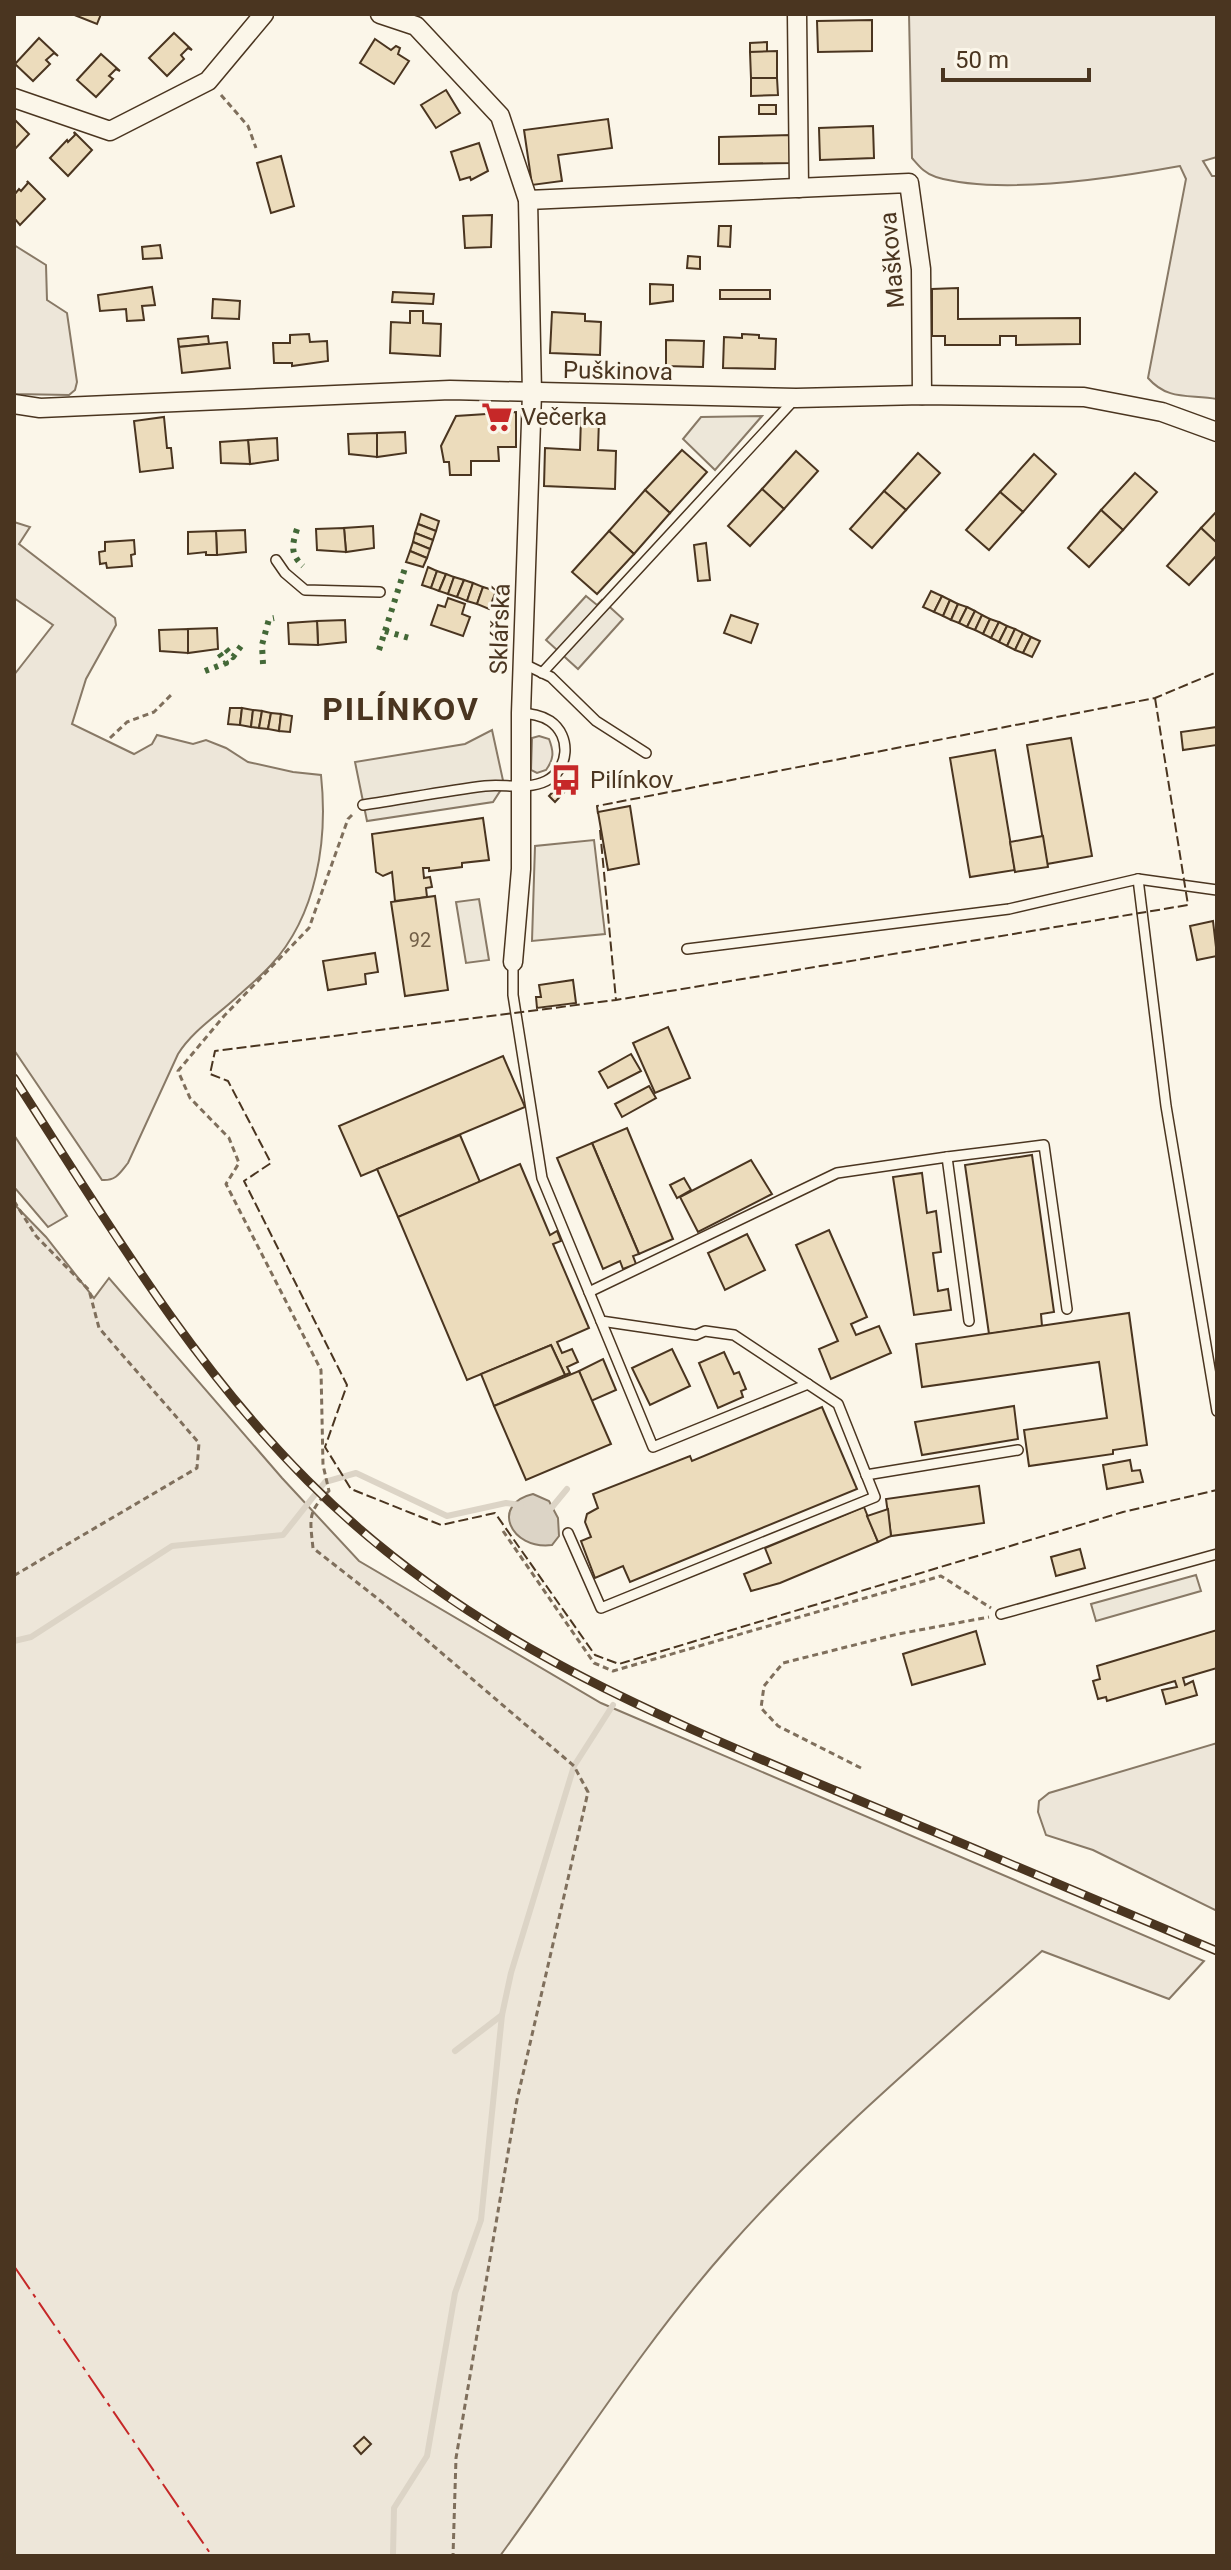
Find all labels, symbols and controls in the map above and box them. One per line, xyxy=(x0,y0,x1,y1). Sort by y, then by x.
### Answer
scale bar xyxy=(943,32,1089,82)
text: 50 m xyxy=(955,46,1009,74)
street label: Maškova xyxy=(874,211,910,309)
street label: Puškinova xyxy=(563,356,673,386)
supermarket icon: Večerka xyxy=(480,400,514,434)
place label: Večerka xyxy=(521,403,607,431)
street label: Sklářská xyxy=(484,583,516,675)
district label: PILÍNKOV xyxy=(322,690,480,728)
bus stop icon: Pilínkov xyxy=(549,763,583,797)
place label: Pilínkov xyxy=(590,766,674,794)
house number: 92 xyxy=(409,928,431,952)

